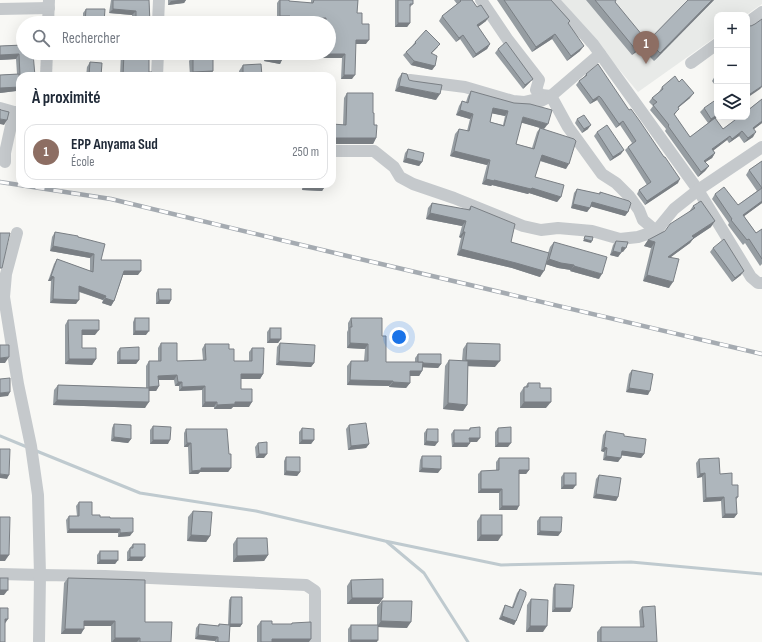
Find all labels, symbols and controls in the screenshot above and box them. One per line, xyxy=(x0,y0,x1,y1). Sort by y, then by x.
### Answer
map controls xyxy=(714,12,750,120)
button: + xyxy=(714,12,750,48)
search box xyxy=(16,16,336,60)
icon: search xyxy=(30,27,52,49)
text: Rechercher xyxy=(62,29,120,48)
pin: 1 xyxy=(633,31,659,64)
button: − xyxy=(714,48,750,84)
button: layers xyxy=(714,84,750,120)
text: À proximité xyxy=(32,88,100,108)
text: EPP Anyama Sud xyxy=(71,135,158,154)
text: 1 xyxy=(43,144,49,160)
text: 250 m xyxy=(292,144,319,160)
text: École xyxy=(71,154,94,170)
your location xyxy=(389,327,409,347)

